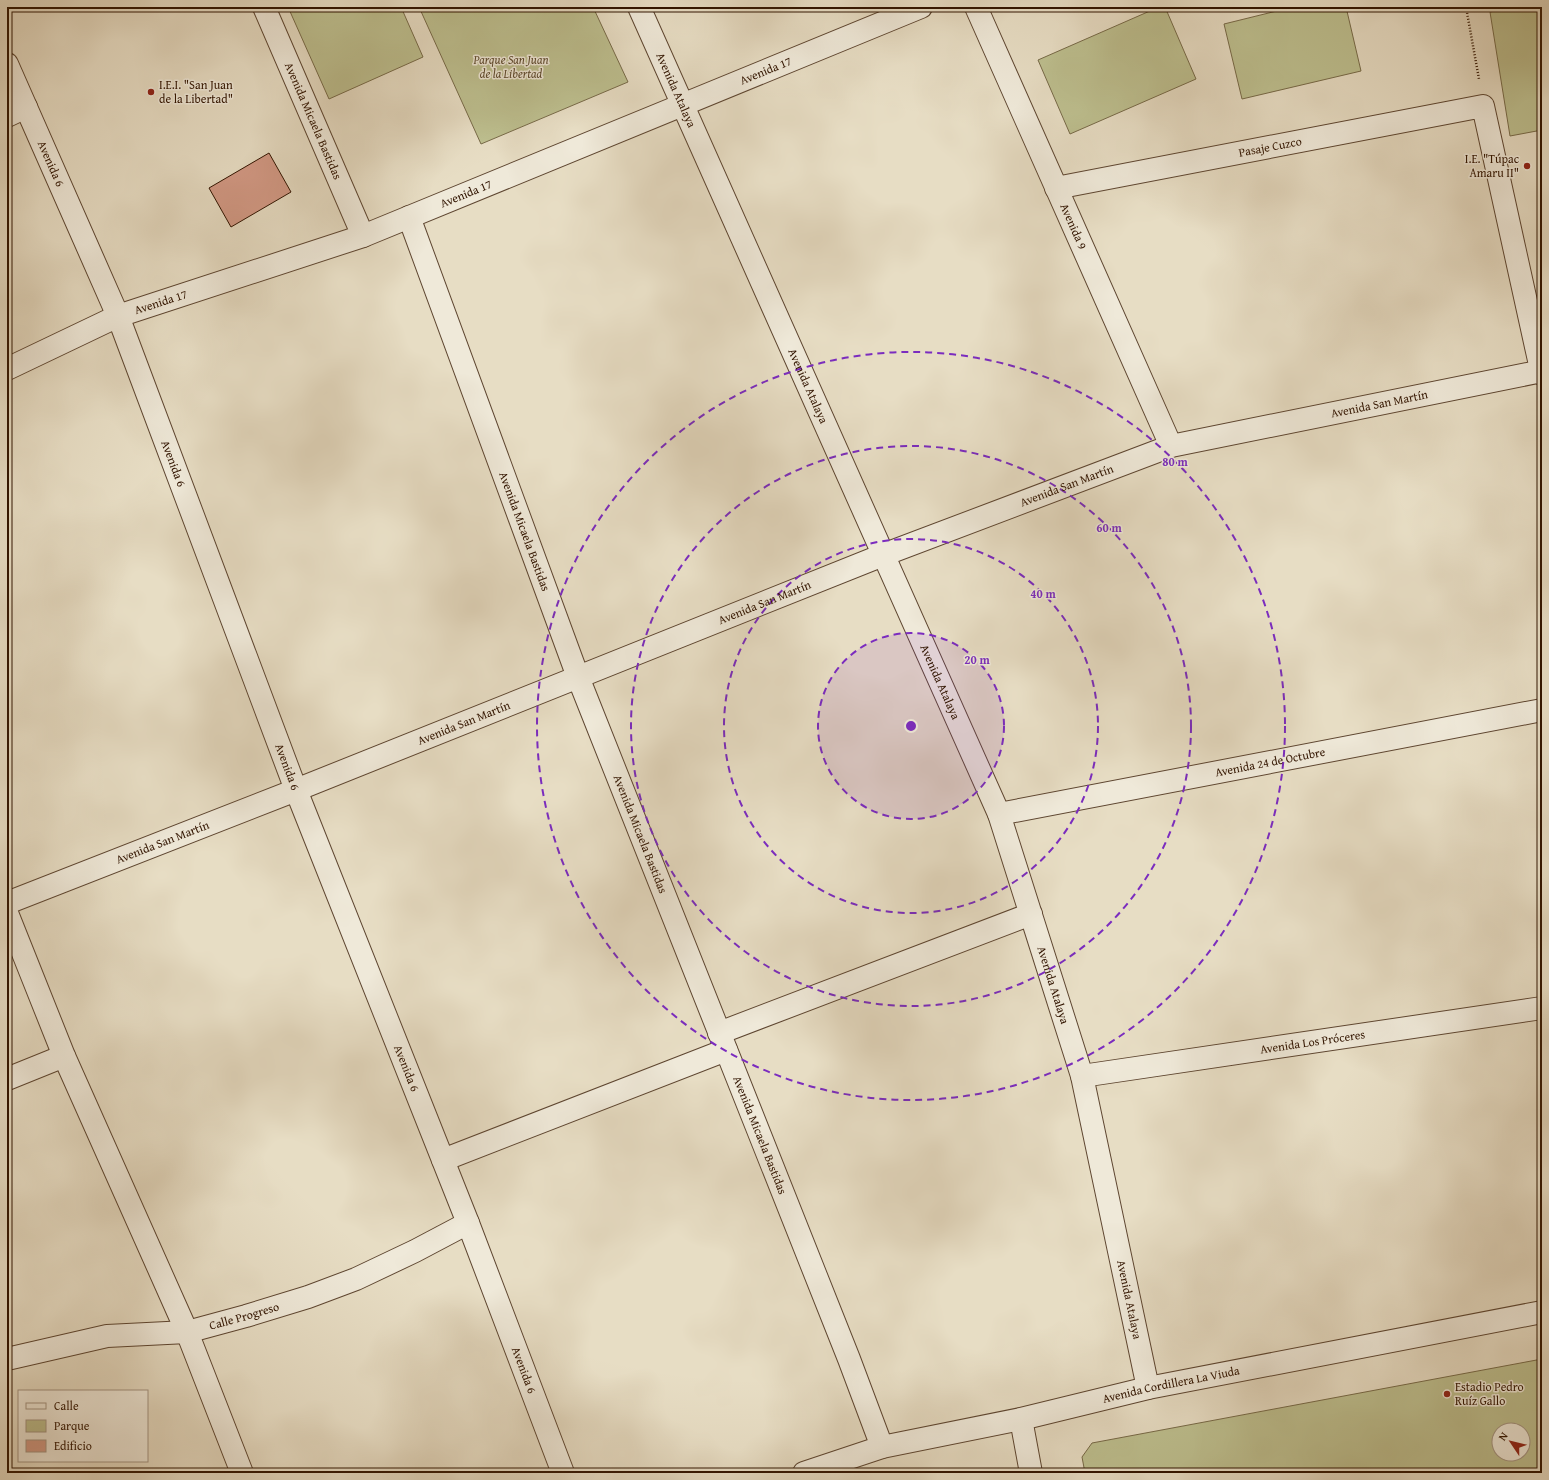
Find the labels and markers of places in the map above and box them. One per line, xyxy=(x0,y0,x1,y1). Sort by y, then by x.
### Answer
place label: I.E.I. "San Juan de la Libertad" xyxy=(159,76,233,107)
marker: I.E.I. "San Juan de la Libertad" xyxy=(146,87,156,97)
place label: I.E. "Túpac Amaru II" xyxy=(1465,150,1520,181)
marker: I.E. "Túpac Amaru II" xyxy=(1522,161,1532,171)
centre of rings xyxy=(904,719,918,733)
place label: Estadio Pedro Ruíz Gallo xyxy=(1455,1378,1524,1409)
marker: Estadio Pedro Ruíz Gallo xyxy=(1442,1389,1452,1399)

